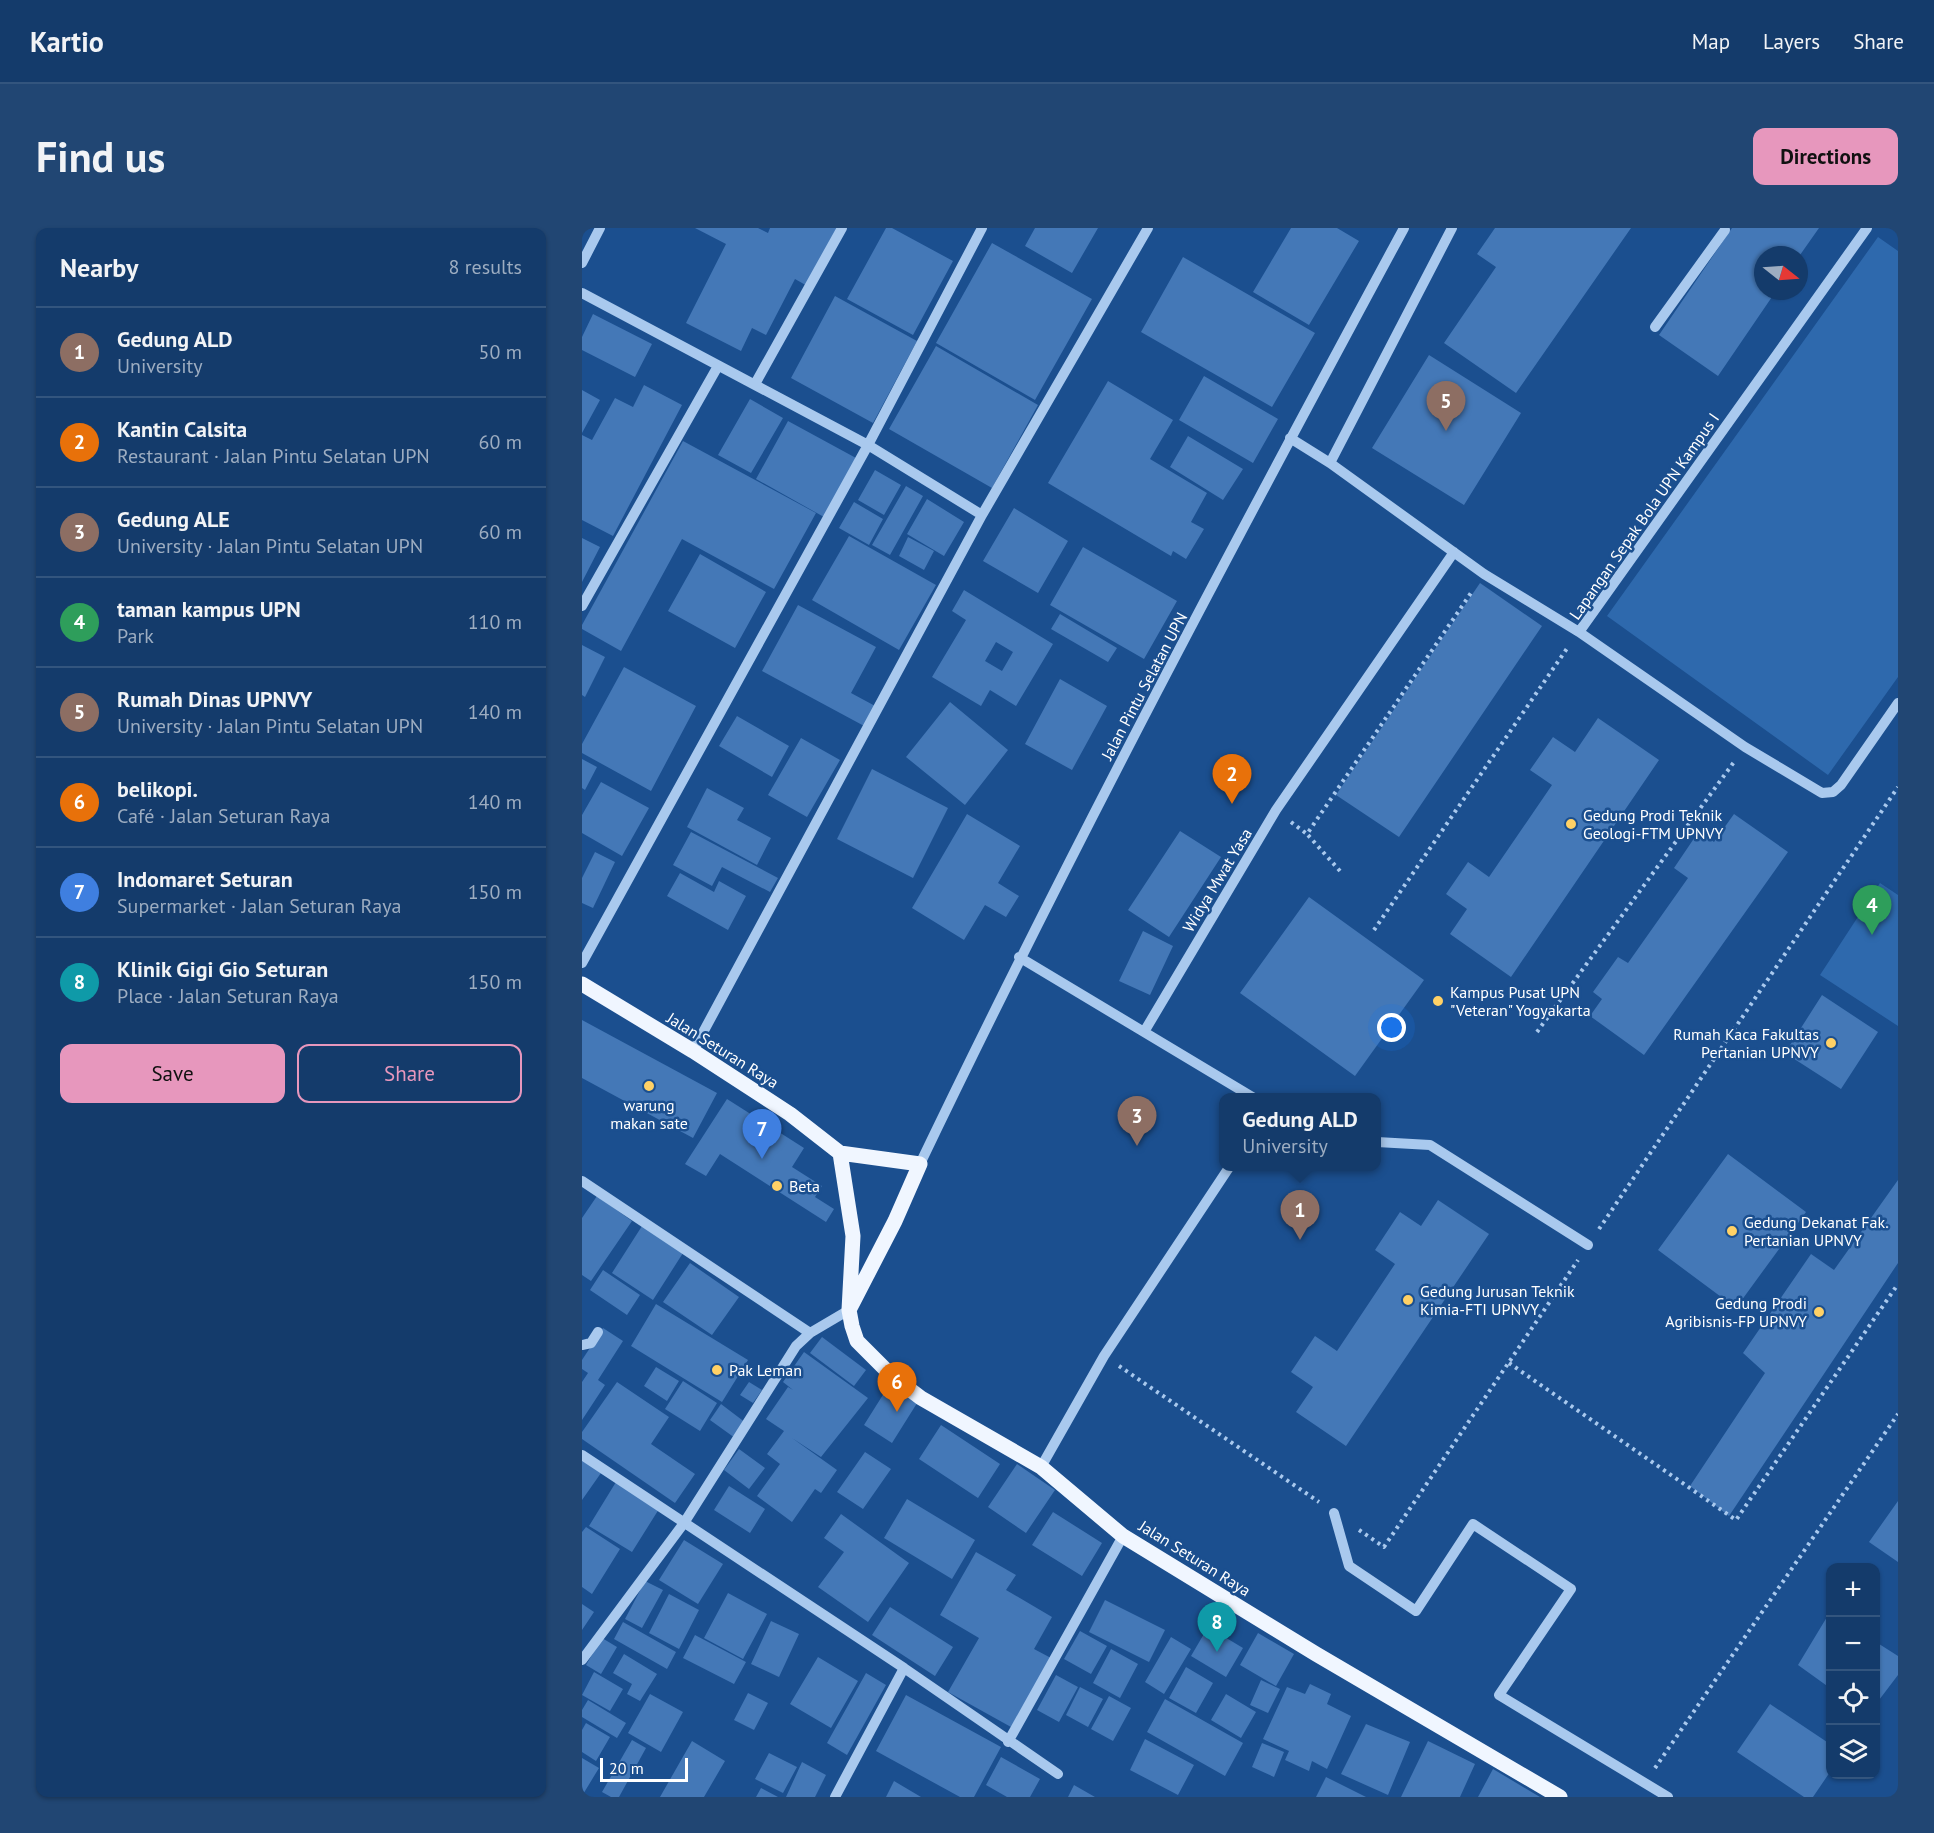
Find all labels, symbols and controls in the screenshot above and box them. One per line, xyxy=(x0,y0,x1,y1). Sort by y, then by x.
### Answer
text: Kartio xyxy=(30,23,104,60)
text: Map xyxy=(1692,28,1730,55)
text: Layers xyxy=(1763,28,1820,55)
text: Share xyxy=(1853,28,1904,55)
button: Directions xyxy=(1753,128,1898,185)
text: Find us xyxy=(36,129,165,184)
north arrow xyxy=(1754,246,1808,300)
text: Nearby xyxy=(60,251,138,284)
text: 8 results xyxy=(449,254,522,280)
text: Gedung ALD xyxy=(117,325,233,353)
text: 1 xyxy=(74,339,85,365)
text: 50 m xyxy=(479,339,522,365)
text: University xyxy=(117,353,203,379)
pin: 5 xyxy=(1426,382,1466,431)
street label: Lapangan Sepak Bola UPN Kampus I xyxy=(1565,409,1723,623)
text: Kantin Calsita xyxy=(117,415,247,443)
text: 2 xyxy=(74,429,85,455)
text: 60 m xyxy=(479,429,522,455)
text: Restaurant · Jalan Pintu Selatan UPN xyxy=(117,443,430,469)
text: Gedung ALE xyxy=(117,505,230,533)
text: 3 xyxy=(74,519,85,545)
text: 60 m xyxy=(479,519,522,545)
text: University · Jalan Pintu Selatan UPN xyxy=(117,533,423,559)
text: taman kampus UPN xyxy=(117,595,301,623)
text: 4 xyxy=(74,609,85,635)
text: 110 m xyxy=(468,609,522,635)
street label: Jalan Pintu Selatan UPN xyxy=(1096,609,1191,764)
text: Park xyxy=(117,623,154,649)
text: Rumah Dinas UPNVY xyxy=(117,685,312,713)
text: 5 xyxy=(74,699,85,725)
text: 140 m xyxy=(468,699,522,725)
text: University · Jalan Pintu Selatan UPN xyxy=(117,713,423,739)
pin: 2 xyxy=(1212,754,1252,804)
text: belikopi. xyxy=(117,775,198,803)
text: 6 xyxy=(74,789,85,815)
text: 140 m xyxy=(468,789,522,815)
text: Café · Jalan Seturan Raya xyxy=(117,803,330,829)
place label: Gedung Prodi Teknik Geologi-FTM UPNVY xyxy=(1583,805,1724,843)
marker: Gedung Prodi Teknik Geologi-FTM UPNVY xyxy=(1564,817,1578,831)
street label: Widya Mwat Yasa xyxy=(1178,824,1256,936)
text: Indomaret Seturan xyxy=(117,865,293,893)
text: 7 xyxy=(74,879,85,905)
text: 150 m xyxy=(468,879,522,905)
pin: 4 xyxy=(1852,886,1892,935)
text: Supermarket · Jalan Seturan Raya xyxy=(117,893,401,919)
text: Klinik Gigi Gio Seturan xyxy=(117,955,328,983)
text: 8 xyxy=(74,969,85,995)
text: 150 m xyxy=(468,969,522,995)
place label: Kampus Pusat UPN "Veteran" Yogyakarta xyxy=(1450,982,1591,1020)
text: Place · Jalan Seturan Raya xyxy=(117,983,339,1009)
marker: Kampus Pusat UPN "Veteran" Yogyakarta xyxy=(1431,994,1445,1008)
street label: Jalan Seturan Raya xyxy=(663,1007,783,1092)
your location xyxy=(1377,1013,1406,1042)
place label: Rumah Kaca Fakultas Pertanian UPNVY xyxy=(1673,1024,1819,1062)
marker: Rumah Kaca Fakultas Pertanian UPNVY xyxy=(1824,1036,1838,1050)
button: Save xyxy=(60,1044,285,1103)
button: Share xyxy=(297,1044,522,1103)
marker: warung makan sate xyxy=(642,1079,656,1093)
popup xyxy=(1219,1093,1381,1171)
place label: warung makan sate xyxy=(610,1095,688,1133)
pin: 3 xyxy=(1118,1096,1156,1146)
text: Gedung ALD xyxy=(1242,1105,1358,1133)
pin: 7 xyxy=(742,1110,782,1159)
text: University xyxy=(1242,1133,1328,1159)
place label: Beta xyxy=(789,1176,820,1196)
marker: Beta xyxy=(770,1179,784,1193)
pin: 1 xyxy=(1280,1190,1320,1240)
place label: Gedung Dekanat Fak. Pertanian UPNVY xyxy=(1744,1212,1889,1250)
marker: Gedung Dekanat Fak. Pertanian UPNVY xyxy=(1725,1224,1739,1238)
place label: Gedung Jurusan Teknik Kimia-FTI UPNVY xyxy=(1420,1281,1575,1319)
marker: Gedung Jurusan Teknik Kimia-FTI UPNVY xyxy=(1401,1293,1415,1307)
place label: Gedung Prodi Agribisnis-FP UPNVY xyxy=(1665,1293,1807,1331)
marker: Gedung Prodi Agribisnis-FP UPNVY xyxy=(1812,1305,1826,1319)
place label: Pak Leman xyxy=(729,1360,802,1380)
pin: 6 xyxy=(878,1362,916,1412)
marker: Pak Leman xyxy=(710,1363,724,1377)
street label: Jalan Seturan Raya xyxy=(1135,1515,1255,1600)
map controls xyxy=(1826,1563,1880,1779)
button: + xyxy=(1826,1563,1880,1617)
pin: 8 xyxy=(1198,1602,1236,1652)
button: − xyxy=(1826,1617,1880,1671)
button: locate xyxy=(1826,1671,1880,1725)
button: layers xyxy=(1826,1725,1880,1779)
scale bar xyxy=(600,1755,688,1782)
text: 20 m xyxy=(609,1758,644,1778)

